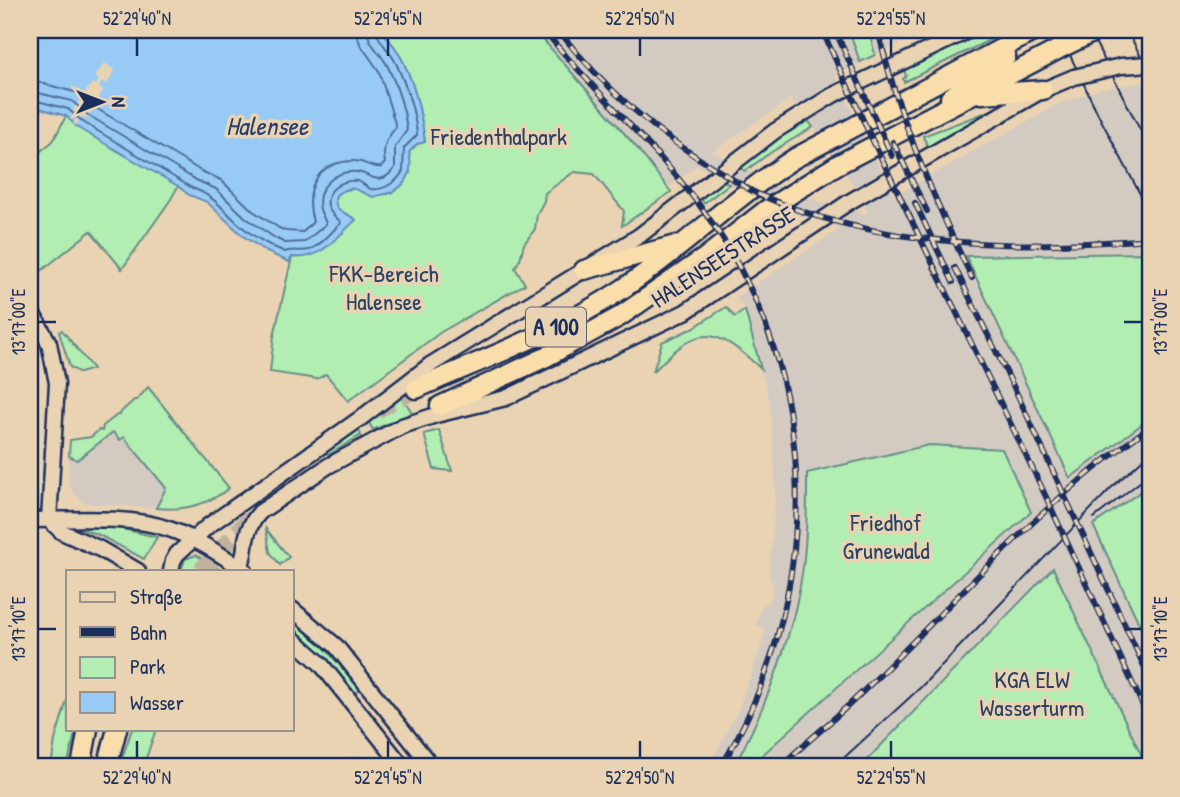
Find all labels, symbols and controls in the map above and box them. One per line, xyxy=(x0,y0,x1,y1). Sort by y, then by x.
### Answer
text: 52°29'40"N xyxy=(103,6,171,31)
text: 52°29'45"N xyxy=(354,6,422,31)
text: 52°29'50"N xyxy=(606,6,674,31)
text: 52°29'55"N xyxy=(857,6,925,31)
north arrow xyxy=(66,66,136,136)
text: N xyxy=(106,97,132,107)
water label: Halensee xyxy=(226,108,310,143)
park label: Friedenthalpark xyxy=(430,120,567,152)
street label: HALENSEESTRASSE xyxy=(645,198,801,315)
park label: FKK-Bereich Halensee xyxy=(328,257,439,317)
text: 13°17'00"E xyxy=(6,289,31,355)
text: 13°17'00"E xyxy=(1148,289,1173,355)
road number: A 100 xyxy=(526,308,586,346)
park label: Friedhof Grunewald xyxy=(842,506,930,566)
legend xyxy=(66,570,294,730)
text: Straße xyxy=(130,582,183,611)
text: 13°17'10"E xyxy=(6,596,31,662)
text: 13°17'10"E xyxy=(1148,596,1173,662)
text: Bahn xyxy=(130,618,167,647)
text: Park xyxy=(130,652,165,681)
park label: KGA ELW Wasserturm xyxy=(980,663,1084,723)
text: Wasser xyxy=(130,688,184,717)
text: 52°29'40"N xyxy=(103,765,171,790)
text: 52°29'45"N xyxy=(354,765,422,790)
text: 52°29'50"N xyxy=(606,765,674,790)
text: 52°29'55"N xyxy=(857,765,925,790)

